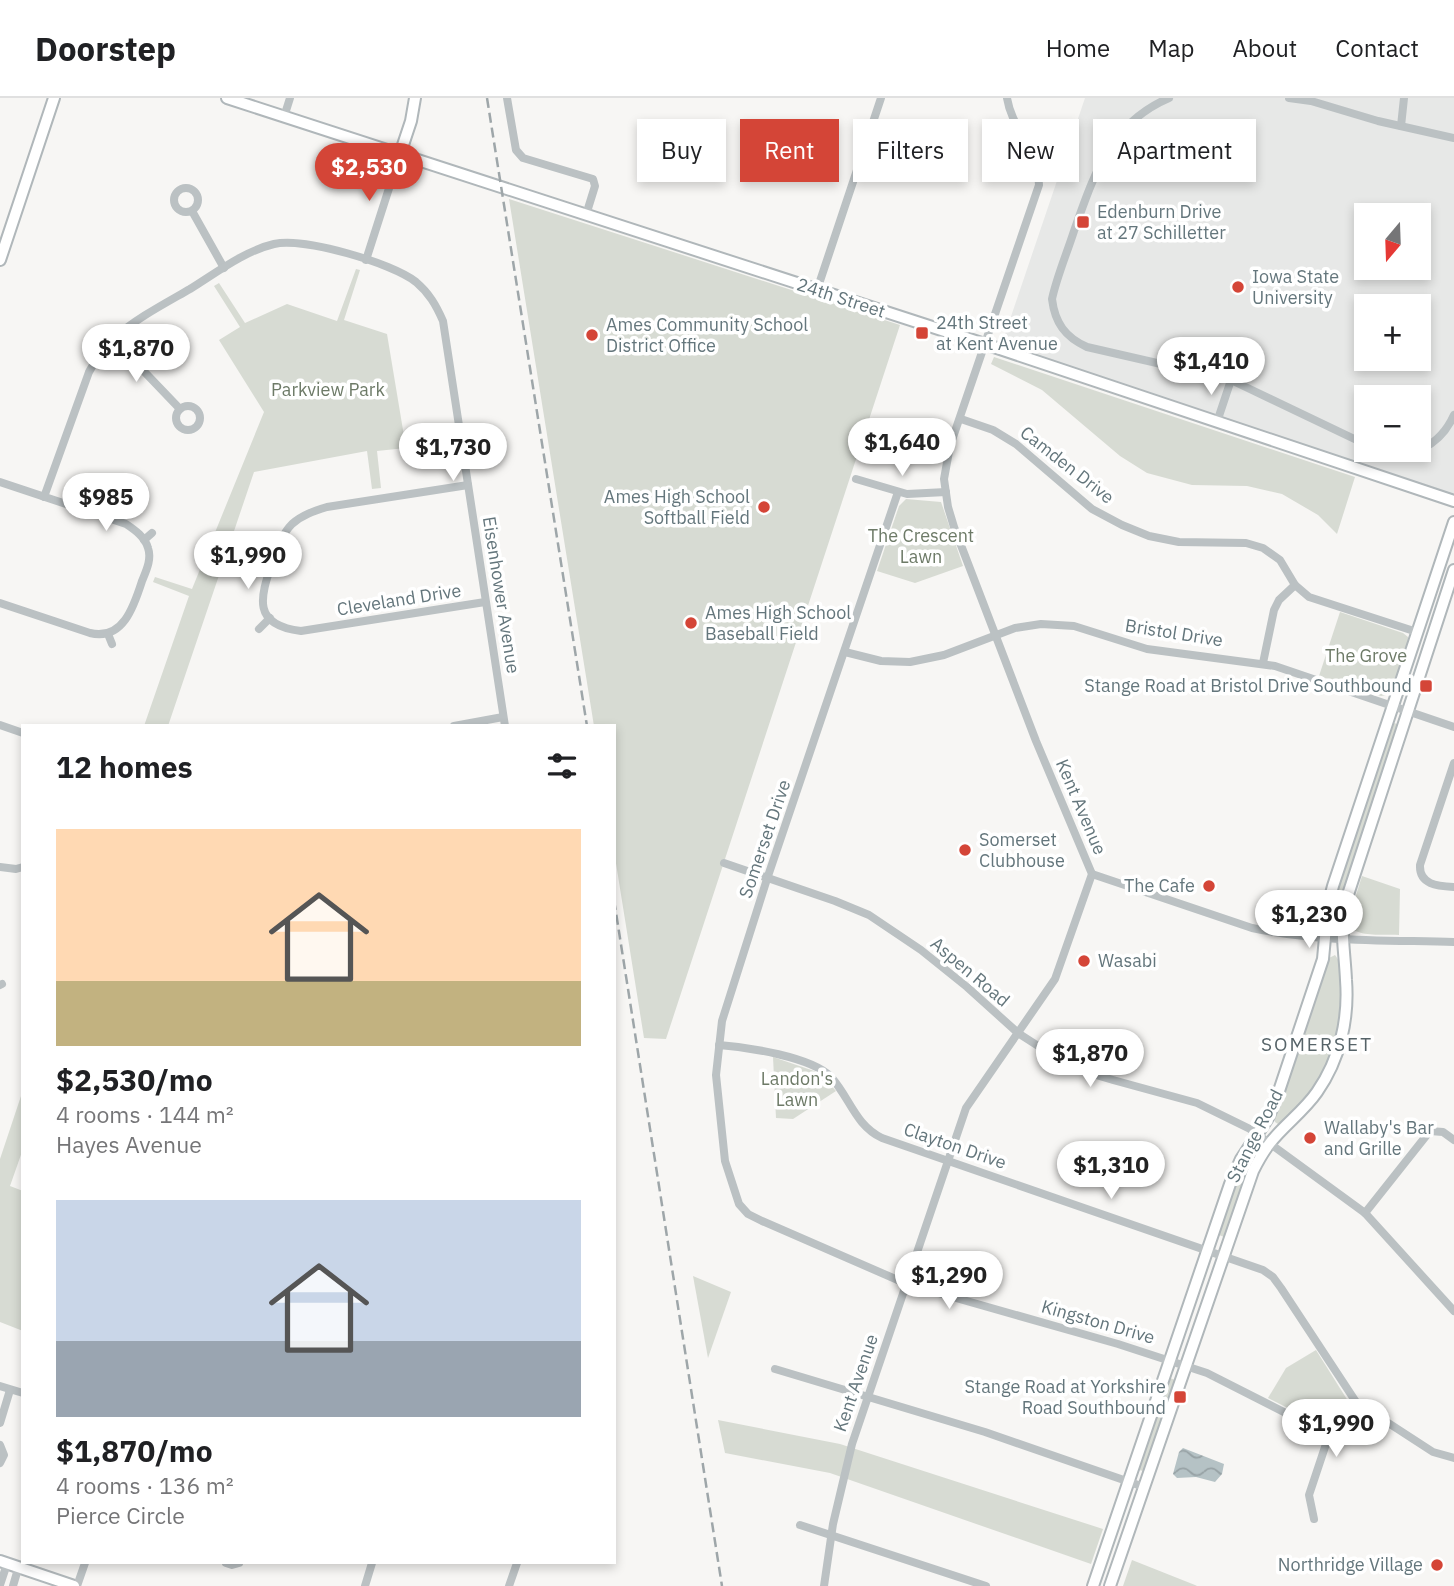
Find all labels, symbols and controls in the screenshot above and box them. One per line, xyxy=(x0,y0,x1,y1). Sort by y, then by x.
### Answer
text: Doorstep xyxy=(35,27,176,70)
text: Home xyxy=(1046,32,1110,64)
text: Map xyxy=(1148,32,1194,64)
text: About xyxy=(1232,32,1297,64)
text: Contact xyxy=(1335,32,1419,64)
chip: Buy xyxy=(637,119,726,182)
chip: Rent xyxy=(740,119,839,182)
chip: Filters xyxy=(853,119,968,182)
chip: New xyxy=(982,119,1079,182)
chip: Apartment xyxy=(1093,119,1256,182)
pin: $2,530 xyxy=(312,144,426,203)
text: $2,530 xyxy=(331,151,407,181)
place label: Edenburn Drive at 27 Schilletter xyxy=(1097,200,1226,244)
north arrow xyxy=(1354,203,1432,280)
map controls xyxy=(1354,203,1431,462)
marker: Edenburn Drive at 27 Schilletter xyxy=(1075,214,1091,230)
place label: Iowa State University xyxy=(1252,265,1339,309)
street label: 24th Street xyxy=(794,272,888,323)
marker: Iowa State University xyxy=(1230,279,1246,295)
button: + xyxy=(1354,294,1431,371)
place label: 24th Street at Kent Avenue xyxy=(936,311,1058,355)
place label: Ames Community School District Office xyxy=(606,313,808,357)
pin: $1,870 xyxy=(79,324,193,384)
marker: 24th Street at Kent Avenue xyxy=(914,325,930,341)
marker: Ames Community School District Office xyxy=(584,327,600,343)
text: $1,870 xyxy=(98,332,174,362)
pin: $1,410 xyxy=(1154,338,1268,397)
text: $1,410 xyxy=(1173,345,1249,375)
park label: Parkview Park xyxy=(271,378,385,401)
button: − xyxy=(1354,385,1431,462)
pin: $1,640 xyxy=(845,418,959,478)
street label: Camden Drive xyxy=(1016,421,1119,509)
pin: $1,730 xyxy=(396,424,510,483)
text: $1,640 xyxy=(864,426,940,456)
text: $1,730 xyxy=(415,431,491,461)
pin: $985 xyxy=(65,474,147,533)
text: $985 xyxy=(78,481,134,511)
place label: Ames High School Softball Field xyxy=(604,485,750,529)
marker: Ames High School Softball Field xyxy=(756,499,772,515)
street label: Eisenhower Avenue xyxy=(478,515,525,675)
park label: The Crescent Lawn xyxy=(868,524,974,568)
pin: $1,990 xyxy=(191,532,305,591)
text: $1,990 xyxy=(210,539,286,569)
street label: Cleveland Drive xyxy=(335,578,463,621)
place label: Ames High School Baseball Field xyxy=(705,601,851,645)
street label: Bristol Drive xyxy=(1124,613,1225,652)
marker: Ames High School Baseball Field xyxy=(683,615,699,631)
park label: The Grove xyxy=(1325,644,1407,667)
place label: Stange Road at Bristol Drive Southbound xyxy=(1084,674,1412,697)
marker: Stange Road at Bristol Drive Southbound xyxy=(1418,678,1434,694)
text: 12 homes xyxy=(56,747,193,786)
icon: filters xyxy=(543,747,581,785)
street label: Kent Avenue xyxy=(1051,755,1112,858)
street label: Somerset Drive xyxy=(734,776,796,901)
place label: Somerset Clubhouse xyxy=(979,828,1065,872)
marker: Somerset Clubhouse xyxy=(957,842,973,858)
icon: home xyxy=(256,874,382,1000)
place label: The Cafe xyxy=(1124,874,1195,897)
marker: The Cafe xyxy=(1201,878,1217,894)
pin: $1,230 xyxy=(1252,890,1366,950)
text: $1,230 xyxy=(1271,898,1347,928)
street label: Aspen Road xyxy=(926,932,1015,1011)
place label: Wasabi xyxy=(1098,949,1157,972)
marker: Wasabi xyxy=(1076,953,1092,969)
pin: $1,870 xyxy=(1033,1030,1147,1089)
district label: SOMERSET xyxy=(1261,1032,1373,1056)
text: $1,870 xyxy=(1052,1037,1128,1067)
text: $2,530/mo xyxy=(56,1060,213,1099)
park label: Landon's Lawn xyxy=(761,1067,833,1111)
street label: Stange Road xyxy=(1221,1085,1288,1186)
text: 4 rooms · 144 m² xyxy=(56,1099,234,1129)
place label: Wallaby's Bar and Grille xyxy=(1324,1116,1434,1160)
street label: Clayton Drive xyxy=(901,1117,1010,1174)
text: Hayes Avenue xyxy=(56,1129,202,1159)
marker: Wallaby's Bar and Grille xyxy=(1302,1130,1318,1146)
pin: $1,310 xyxy=(1054,1142,1168,1201)
text: $1,310 xyxy=(1073,1149,1149,1179)
icon: home xyxy=(256,1245,382,1371)
pin: $1,290 xyxy=(892,1252,1006,1311)
text: $1,290 xyxy=(911,1259,987,1289)
street label: Kingston Drive xyxy=(1039,1294,1158,1349)
street label: Kent Avenue xyxy=(828,1331,883,1435)
place label: Stange Road at Yorkshire Road Southbound xyxy=(964,1375,1166,1419)
marker: Stange Road at Yorkshire Road Southbound xyxy=(1172,1389,1188,1405)
pin: $1,990 xyxy=(1279,1400,1393,1459)
text: $1,990 xyxy=(1298,1407,1374,1437)
text: $1,870/mo xyxy=(56,1431,213,1470)
text: 4 rooms · 136 m² xyxy=(56,1470,234,1500)
text: Pierce Circle xyxy=(56,1500,185,1530)
place label: Northridge Village xyxy=(1278,1553,1423,1576)
marker: Northridge Village xyxy=(1429,1557,1445,1573)

